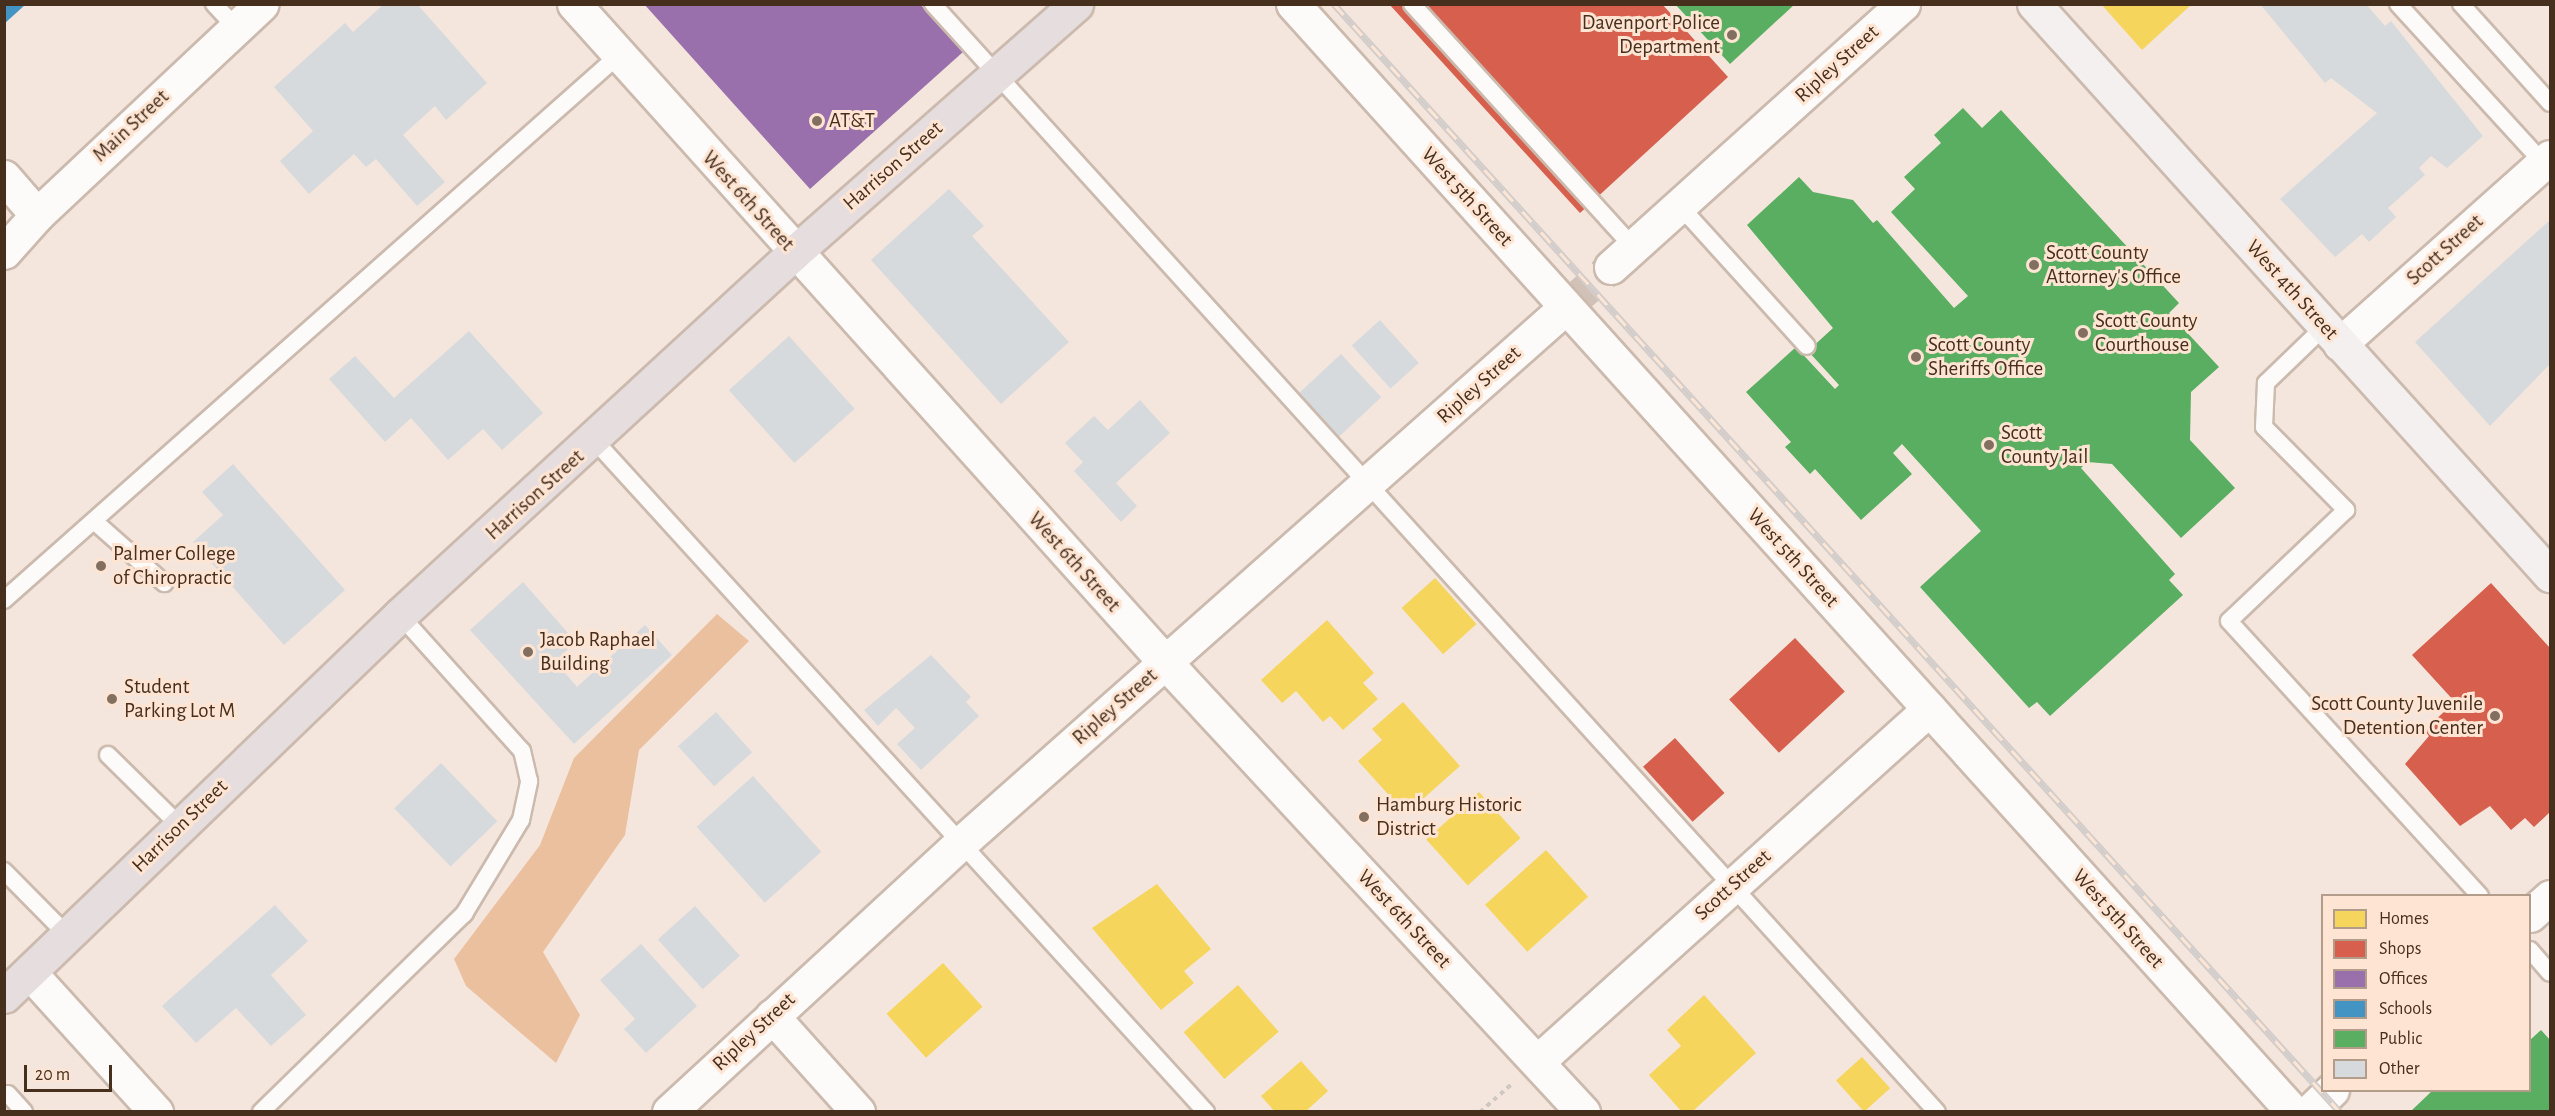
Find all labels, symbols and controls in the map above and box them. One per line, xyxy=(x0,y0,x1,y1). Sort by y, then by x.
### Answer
place label: Davenport Police Department xyxy=(1582,10,1720,60)
street label: Ripley Street xyxy=(1790,20,1884,108)
marker: Davenport Police Department xyxy=(1725,28,1739,42)
street label: Main Street xyxy=(88,84,174,168)
place label: AT&T xyxy=(829,108,875,134)
marker: AT&T xyxy=(810,114,824,128)
street label: Harrison Street xyxy=(838,116,948,216)
street label: West 5th Street xyxy=(1416,142,1518,252)
street label: West 6th Street xyxy=(697,146,799,256)
street label: Scott Street xyxy=(2402,209,2488,291)
street label: West 4th Street xyxy=(2240,235,2344,345)
place label: Scott County Attorney's Office xyxy=(2046,240,2181,290)
marker: Scott County Attorney's Office xyxy=(2027,258,2041,272)
place label: Scott County Courthouse xyxy=(2095,308,2198,358)
marker: Scott County Courthouse xyxy=(2076,326,2090,340)
place label: Scott County Sheriffs Office xyxy=(1928,332,2043,382)
street label: Ripley Street xyxy=(1432,341,1526,429)
marker: Scott County Sheriffs Office xyxy=(1909,350,1923,364)
place label: Scott County Jail xyxy=(2001,420,2088,470)
marker: Scott County Jail xyxy=(1982,438,1996,452)
street label: Harrison Street xyxy=(481,444,589,546)
street label: West 5th Street xyxy=(1742,503,1844,613)
street label: West 6th Street xyxy=(1023,507,1125,617)
place label: Palmer College of Chiropractic xyxy=(113,541,236,591)
marker: Palmer College of Chiropractic xyxy=(94,559,108,573)
place label: Jacob Raphael Building xyxy=(540,627,656,677)
marker: Jacob Raphael Building xyxy=(521,645,535,659)
street label: Ripley Street xyxy=(1067,663,1163,751)
place label: Student Parking Lot M xyxy=(124,674,235,724)
place label: Scott County Juvenile Detention Center xyxy=(2311,691,2483,741)
marker: Student Parking Lot M xyxy=(105,692,119,706)
marker: Scott County Juvenile Detention Center xyxy=(2488,709,2502,723)
street label: Harrison Street xyxy=(127,774,233,878)
place label: Hamburg Historic District xyxy=(1376,792,1522,842)
marker: Hamburg Historic District xyxy=(1357,810,1371,824)
street label: Scott Street xyxy=(1690,844,1776,926)
street label: West 6th Street xyxy=(1352,864,1456,974)
street label: West 5th Street xyxy=(2067,864,2169,974)
legend xyxy=(2321,894,2531,1092)
text: Homes xyxy=(2379,910,2429,928)
text: Shops xyxy=(2379,940,2421,958)
text: Offices xyxy=(2379,970,2428,988)
street label: Ripley Street xyxy=(707,987,801,1077)
text: Schools xyxy=(2379,1000,2432,1018)
text: Public xyxy=(2379,1030,2422,1048)
scale bar xyxy=(27,1053,116,1091)
text: Other xyxy=(2379,1060,2420,1078)
text: 20 m xyxy=(35,1066,70,1084)

